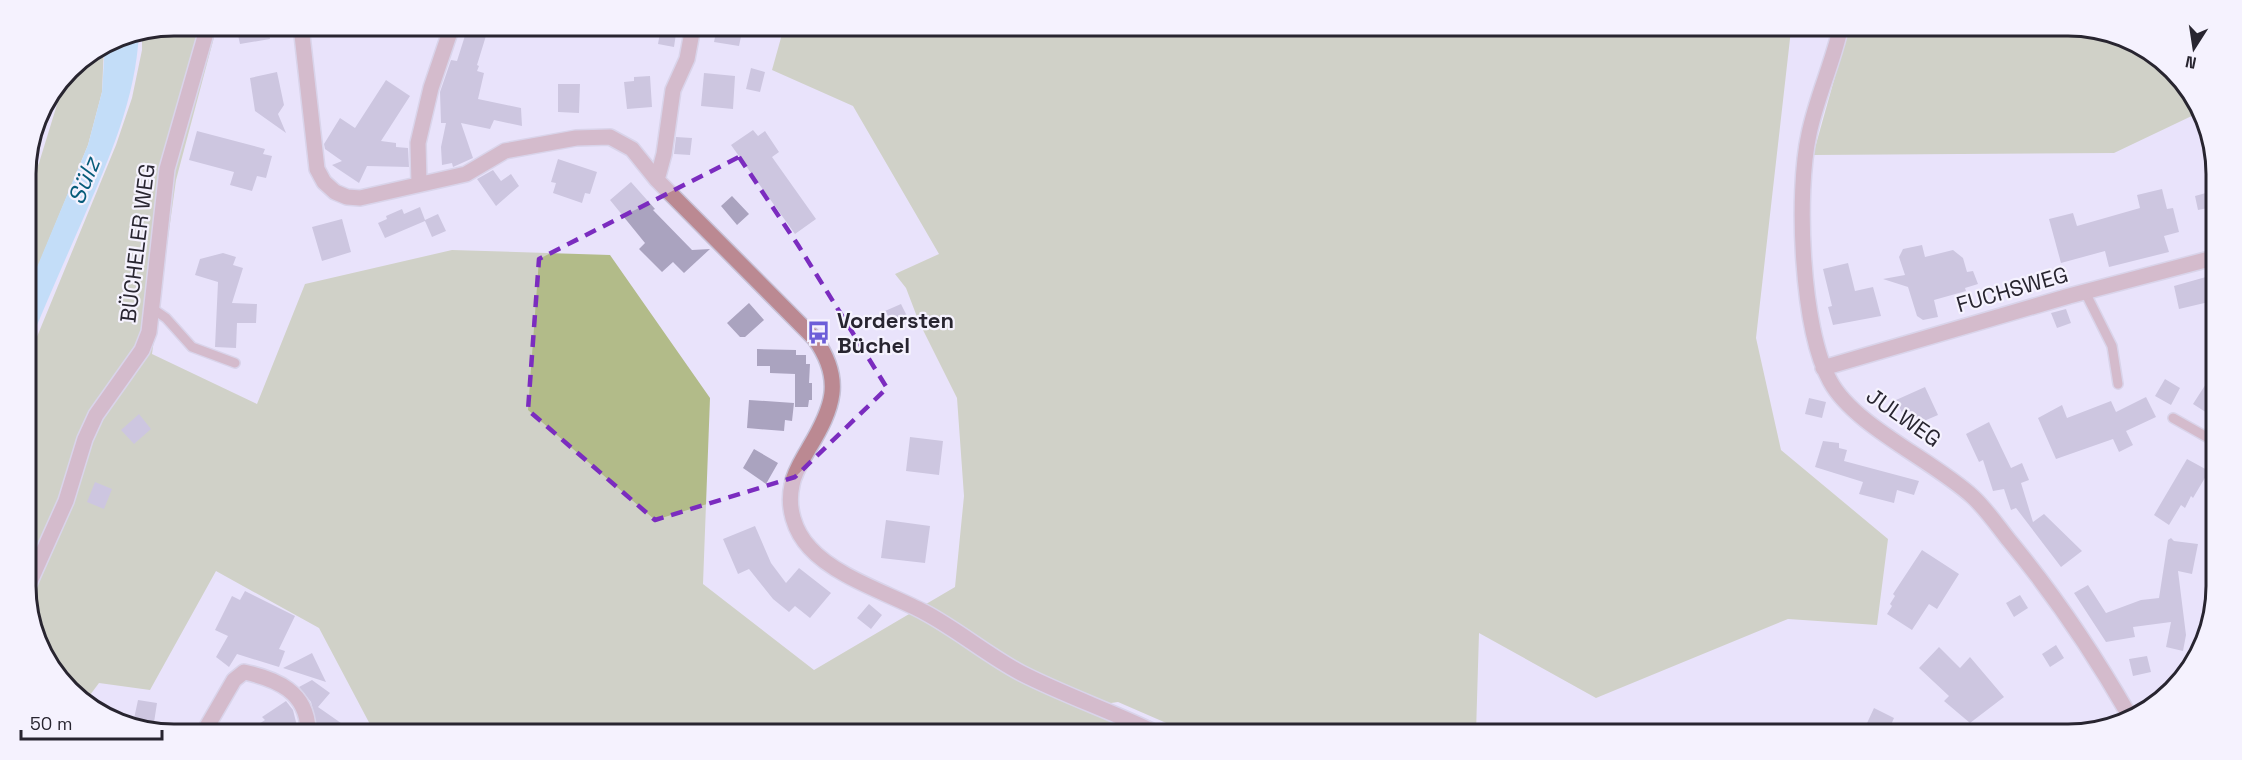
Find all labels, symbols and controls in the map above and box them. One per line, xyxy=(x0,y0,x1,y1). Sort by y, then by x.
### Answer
north arrow xyxy=(2164,18,2224,78)
text: N xyxy=(2184,51,2198,74)
water label: Sülz xyxy=(60,151,107,209)
street label: BÜCHELER WEG xyxy=(113,162,161,324)
street label: FUCHSWEG xyxy=(1953,260,2071,318)
place label: Vordersten Büchel xyxy=(837,306,954,359)
bus stop icon: Vordersten Büchel xyxy=(806,320,832,346)
street label: JULWEG xyxy=(1861,381,1947,453)
scale bar xyxy=(21,703,162,741)
text: 50 m xyxy=(30,712,72,735)

